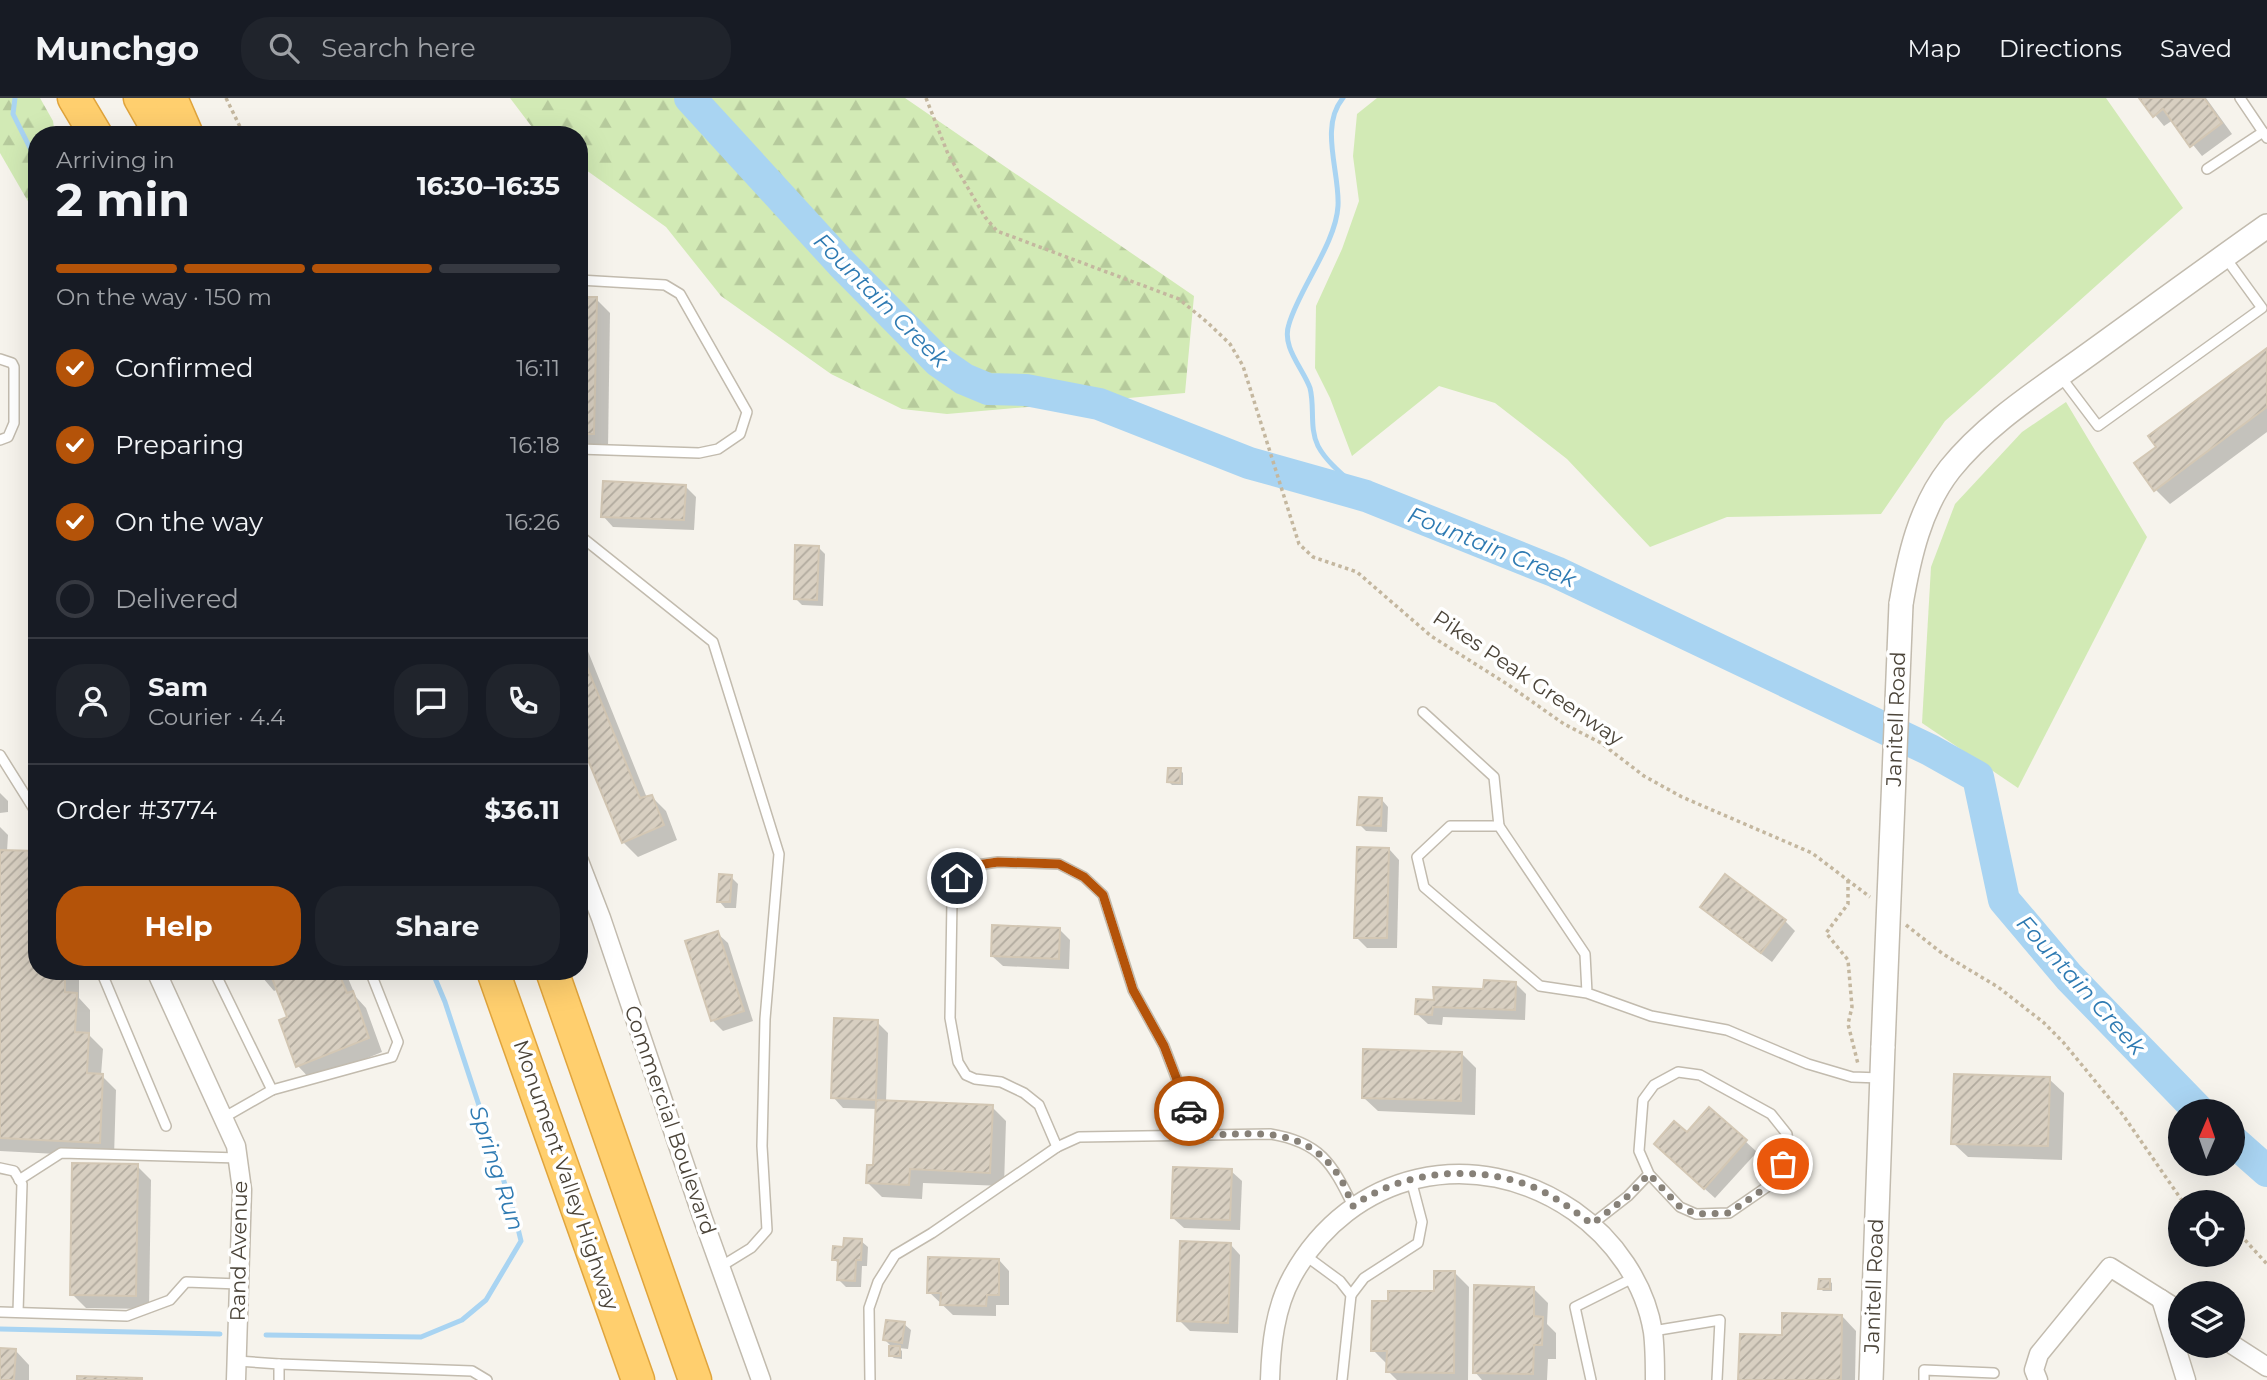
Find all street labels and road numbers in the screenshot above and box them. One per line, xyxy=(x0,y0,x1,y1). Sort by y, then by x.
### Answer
street label: Pikes Peak Greenway xyxy=(1428,605,1629,751)
street label: Janitell Road xyxy=(1881,651,1910,788)
street label: Commercial Boulevard xyxy=(619,1002,721,1238)
street label: Monument Valley Highway xyxy=(508,1037,625,1314)
street label: Rand Avenue xyxy=(225,1180,252,1322)
street label: Janitell Road xyxy=(1859,1218,1888,1355)

